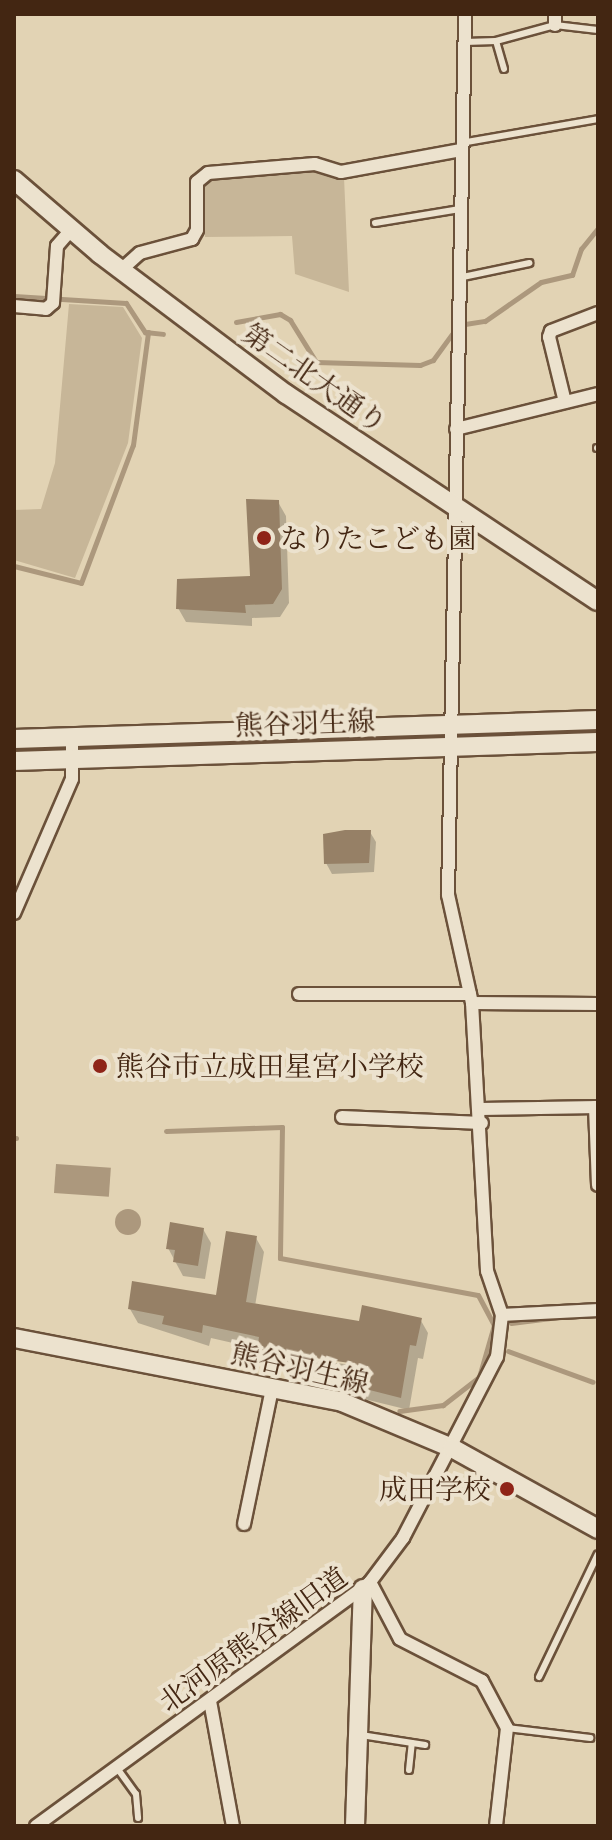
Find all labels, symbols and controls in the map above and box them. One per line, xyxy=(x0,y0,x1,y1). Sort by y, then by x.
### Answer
street label: 第二北大通り xyxy=(237,316,393,440)
place label: なりたこども園 xyxy=(280,521,476,555)
marker: なりたこども園 xyxy=(255,529,273,547)
street label: 熊谷羽生線 xyxy=(234,704,376,742)
place label: 熊谷市立成田星宮小学校 xyxy=(116,1049,424,1083)
marker: 熊谷市立成田星宮小学校 xyxy=(91,1057,109,1075)
street label: 熊谷羽生線 xyxy=(228,1336,372,1400)
place label: 成田学校 xyxy=(379,1472,491,1506)
marker: 成田学校 xyxy=(498,1480,516,1498)
street label: 北河原熊谷線旧道 xyxy=(153,1560,353,1718)

